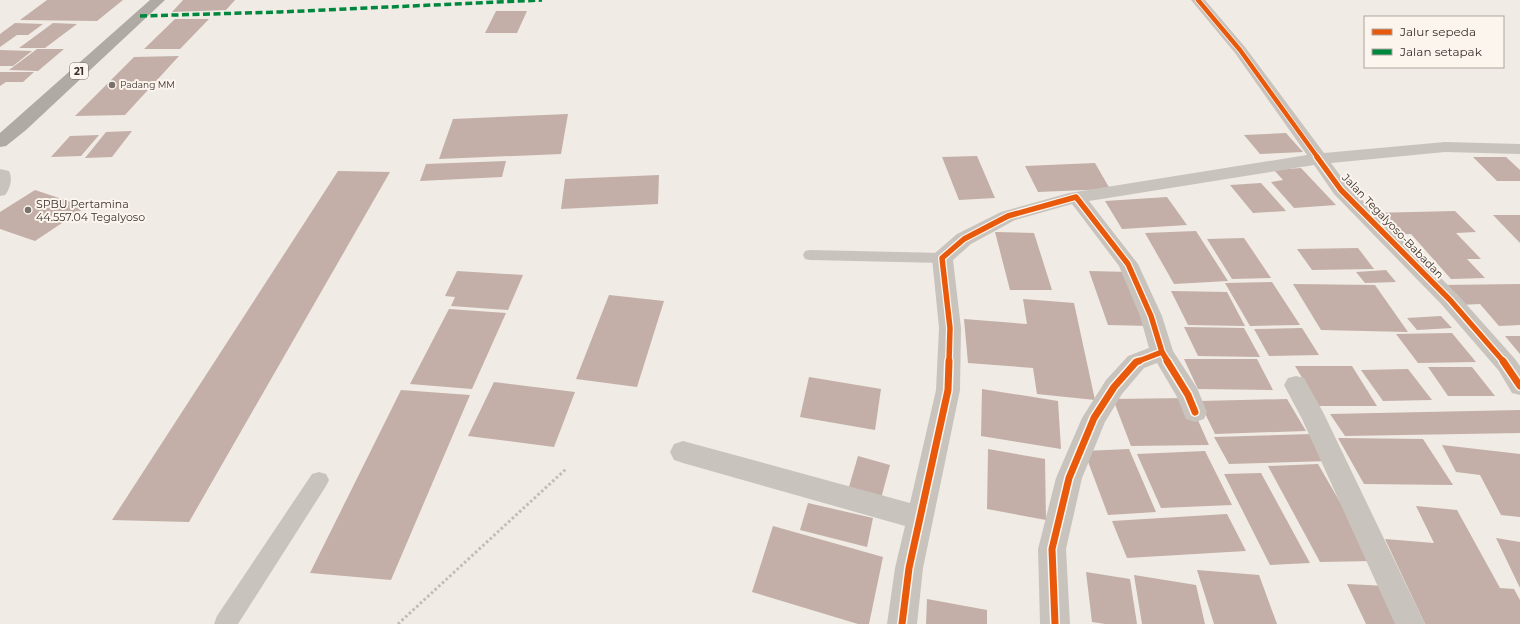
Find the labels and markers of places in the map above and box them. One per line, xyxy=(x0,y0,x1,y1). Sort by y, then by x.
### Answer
place label: Padang MM xyxy=(120,79,175,90)
marker: Padang MM xyxy=(107,80,117,90)
place label: SPBU Pertamina 44.557.04 Tegalyoso xyxy=(36,197,145,224)
marker: SPBU Pertamina 44.557.04 Tegalyoso xyxy=(23,205,33,215)

